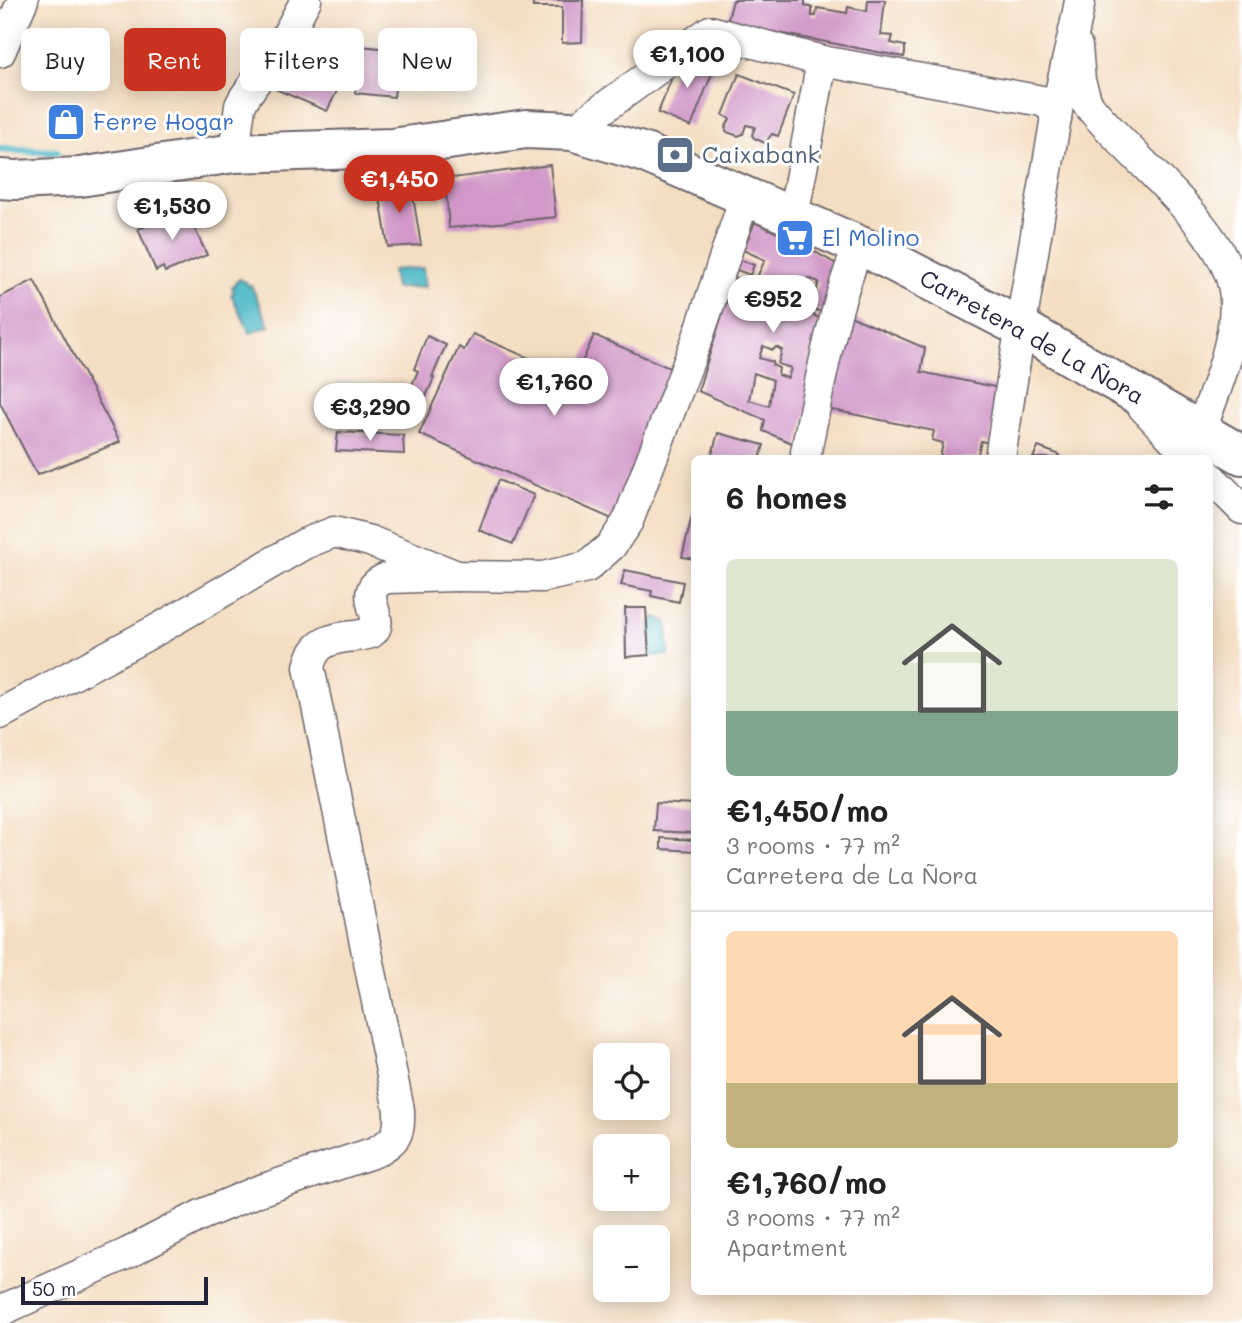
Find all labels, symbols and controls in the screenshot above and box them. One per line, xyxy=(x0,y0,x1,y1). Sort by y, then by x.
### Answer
chip: Buy xyxy=(21,28,110,91)
chip: Rent xyxy=(124,28,226,91)
chip: Filters xyxy=(240,28,364,91)
chip: New xyxy=(378,28,477,91)
pin: €1,100 xyxy=(630,31,744,90)
text: €1,100 xyxy=(649,38,725,68)
shop icon: Ferre Hogar xyxy=(45,101,87,143)
place label: Ferre Hogar xyxy=(93,106,234,136)
bank icon: Caixabank xyxy=(654,134,696,176)
place label: Caixabank xyxy=(702,139,820,169)
pin: €1,450 xyxy=(342,156,456,215)
text: €1,450 xyxy=(360,163,438,193)
pin: €1,530 xyxy=(115,182,229,242)
text: €1,530 xyxy=(133,190,211,220)
supermarket icon: El Molino xyxy=(774,217,816,259)
place label: El Molino xyxy=(822,222,919,252)
street label: Carretera de La Ñora xyxy=(915,262,1150,410)
pin: €952 xyxy=(732,276,814,335)
text: €952 xyxy=(744,283,802,313)
pin: €1,760 xyxy=(497,358,611,418)
text: €1,760 xyxy=(515,366,593,396)
pin: €3,290 xyxy=(313,384,427,443)
text: €3,290 xyxy=(330,391,410,421)
text: 6 homes xyxy=(726,477,847,517)
icon: filters xyxy=(1140,478,1178,516)
icon: home xyxy=(889,605,1015,731)
text: €1,450/mo xyxy=(726,790,888,830)
text: 3 rooms · 77 m² xyxy=(726,830,900,860)
text: Carretera de La Ñora xyxy=(726,860,978,890)
icon: home xyxy=(889,977,1015,1103)
map controls xyxy=(593,1043,670,1302)
button: locate xyxy=(593,1043,670,1120)
button: + xyxy=(593,1134,670,1211)
text: €1,760/mo xyxy=(726,1162,887,1202)
text: 3 rooms · 77 m² xyxy=(726,1202,900,1232)
button: − xyxy=(593,1225,670,1302)
text: Apartment xyxy=(726,1232,848,1262)
scale bar xyxy=(21,1274,208,1306)
text: 50 m xyxy=(32,1276,76,1301)

